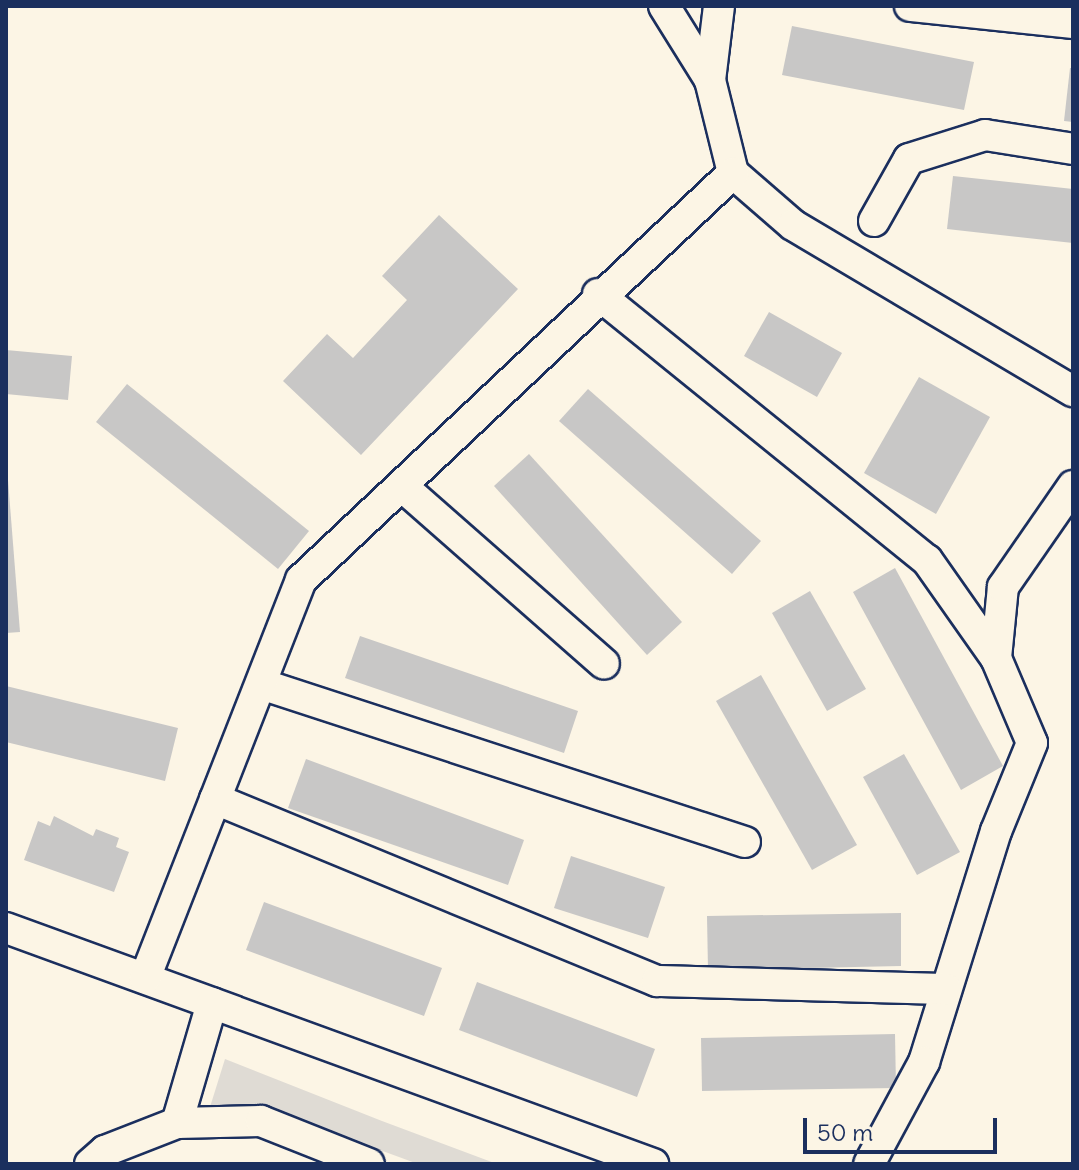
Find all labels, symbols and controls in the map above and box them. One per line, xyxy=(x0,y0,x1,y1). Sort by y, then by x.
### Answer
scale bar xyxy=(807,1102,1001,1152)
text: 50 m xyxy=(817,1117,873,1147)

